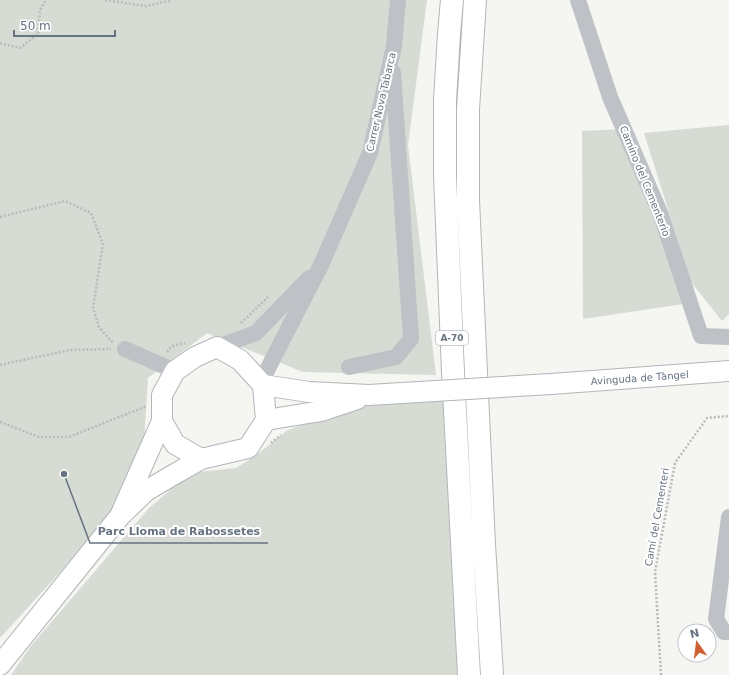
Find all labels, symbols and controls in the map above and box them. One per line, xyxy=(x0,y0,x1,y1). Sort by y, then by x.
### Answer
scale bar xyxy=(14,12,115,38)
text: 50 m xyxy=(20,19,51,33)
street label: Carrer Nova Tabarca xyxy=(364,51,398,153)
street label: Camino del Cementerio xyxy=(618,124,672,238)
road number: A-70 xyxy=(436,331,468,345)
street label: Avinguda de Tàngel xyxy=(590,368,689,387)
street label: Camí del Cementeri xyxy=(643,467,671,567)
callout: Parc Lloma de Rabossetes xyxy=(90,520,268,543)
text: Parc Lloma de Rabossetes xyxy=(98,525,261,538)
north arrow xyxy=(677,623,717,663)
text: N xyxy=(689,626,701,641)

